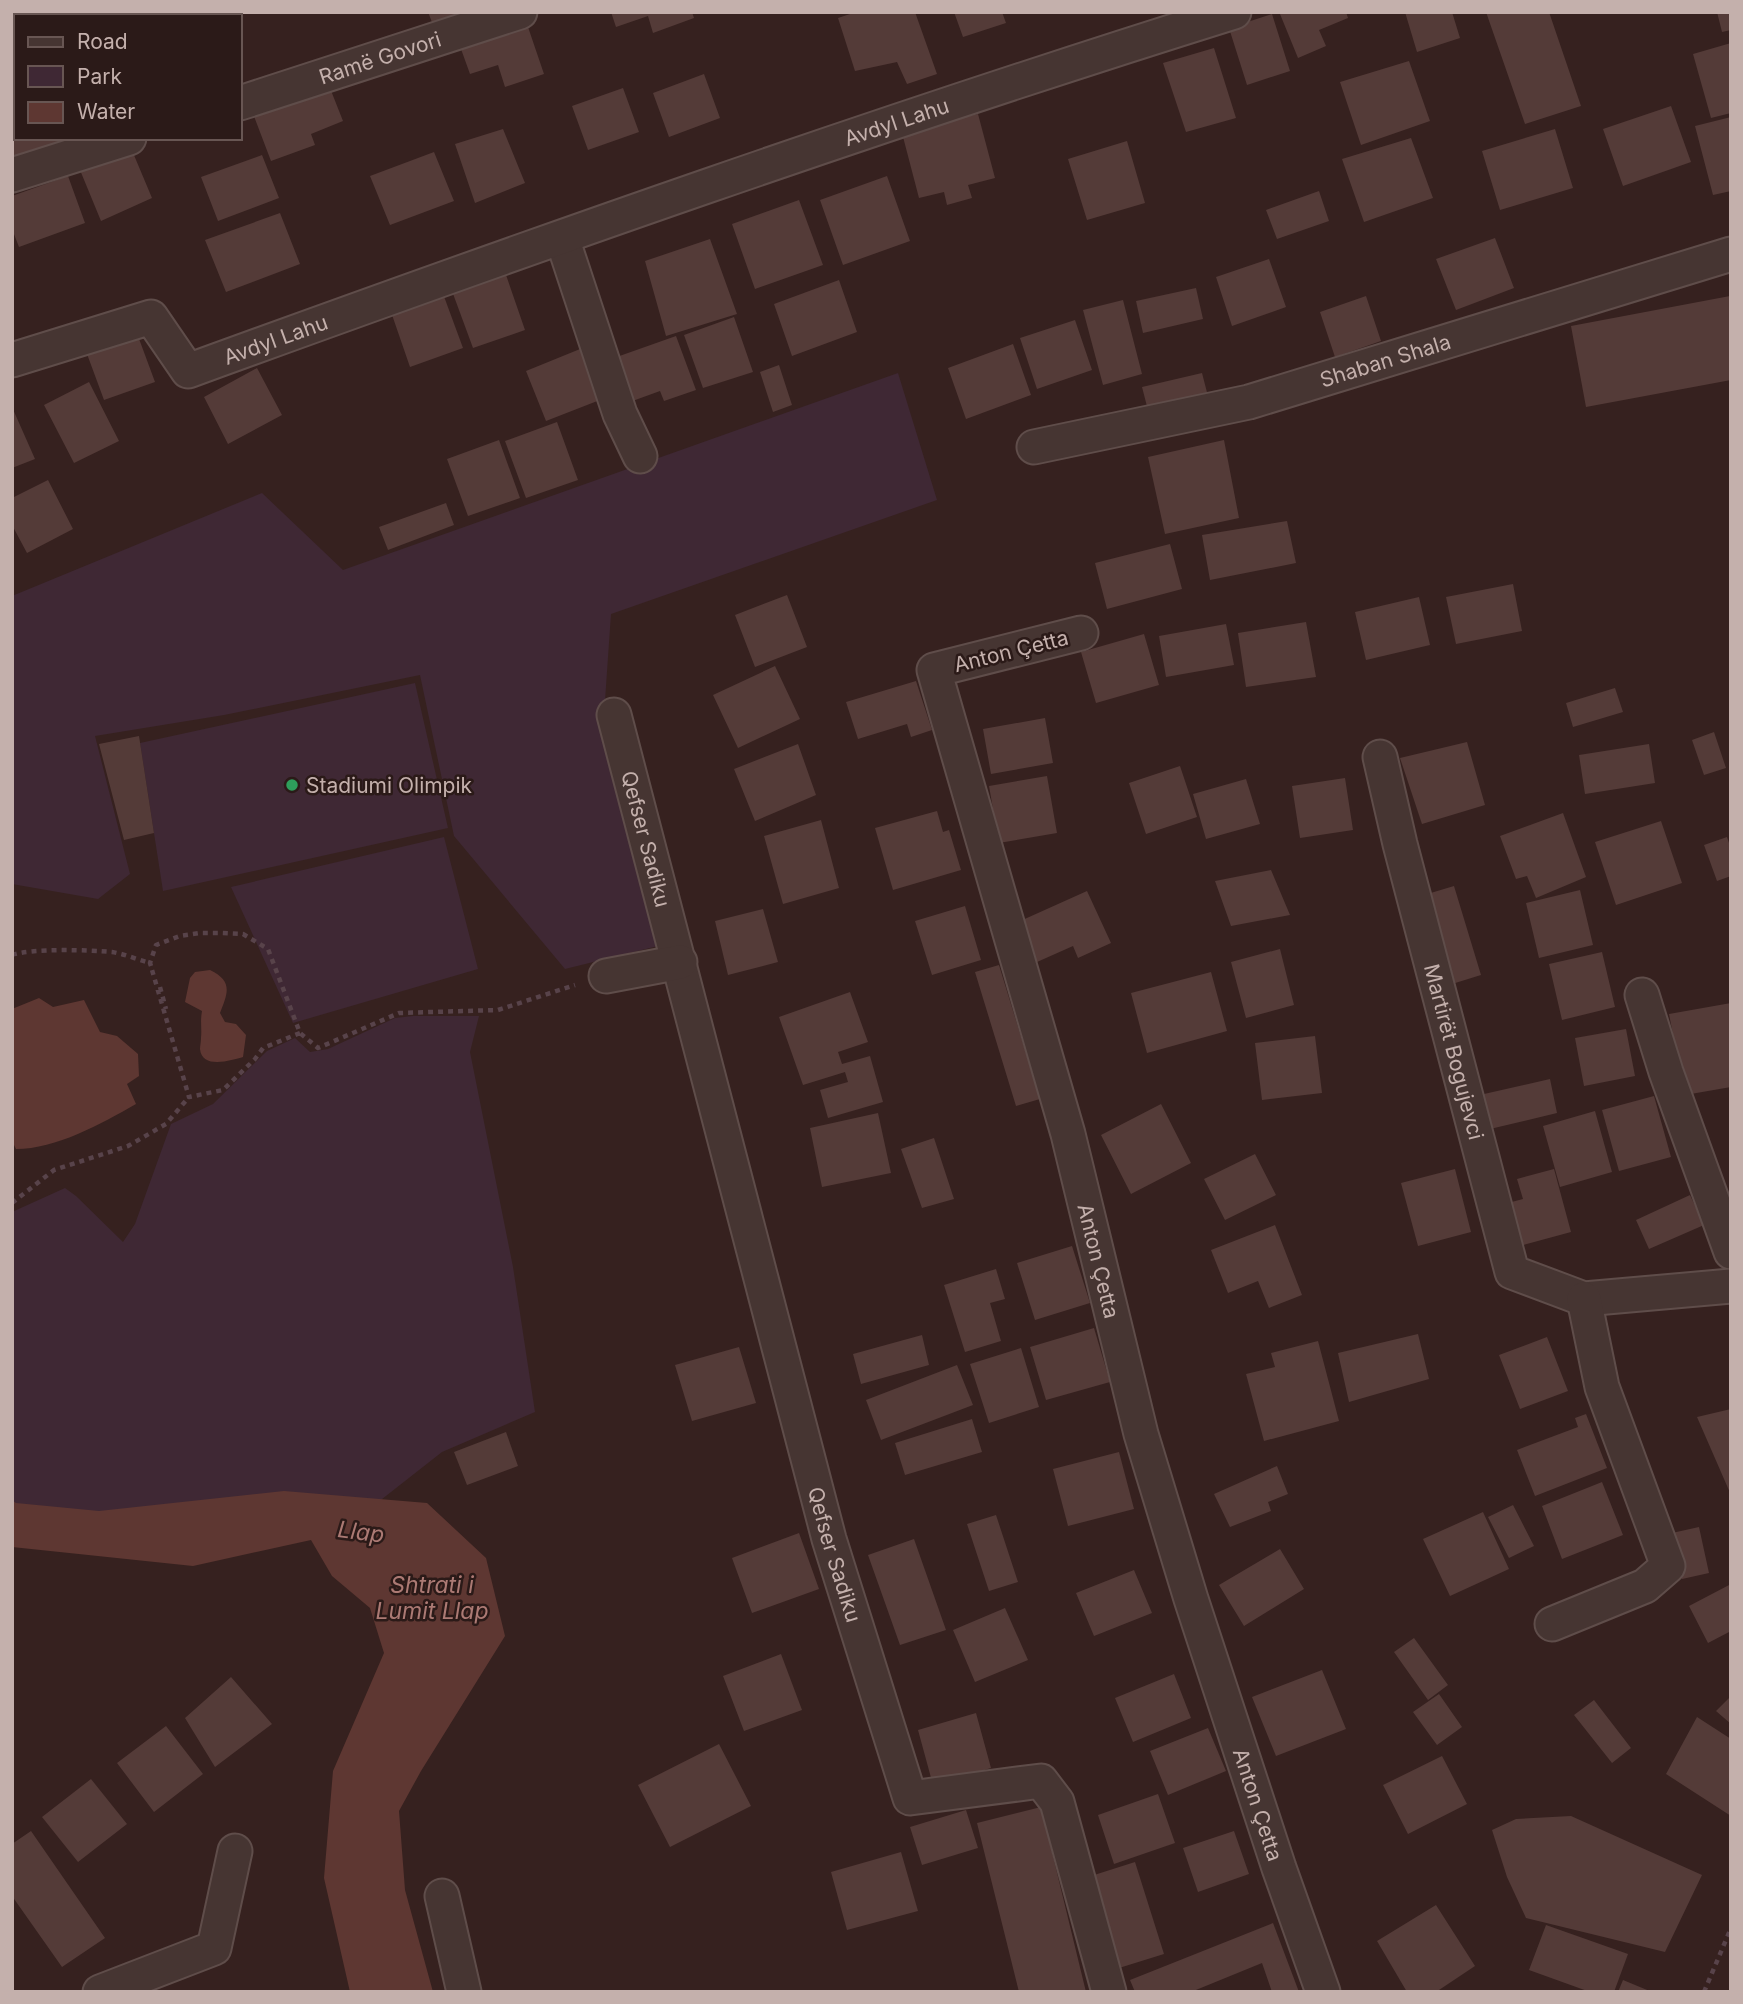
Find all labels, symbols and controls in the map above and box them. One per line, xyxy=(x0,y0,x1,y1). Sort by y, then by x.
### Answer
legend xyxy=(14,14,242,140)
street label: Ramë Govori xyxy=(316,26,444,89)
text: Road xyxy=(77,29,128,54)
text: Park xyxy=(77,64,122,89)
street label: Avdyl Lahu xyxy=(841,92,952,151)
text: Water xyxy=(77,99,135,124)
street label: Avdyl Lahu xyxy=(220,309,331,370)
street label: Shaban Shala xyxy=(1317,328,1454,392)
street label: Anton Çetta xyxy=(951,625,1071,677)
street label: Qefser Sadiku xyxy=(617,768,676,910)
place label: Stadiumi Olimpik xyxy=(306,773,473,798)
marker: Stadiumi Olimpik xyxy=(284,777,300,793)
street label: Martirët Bogujevci xyxy=(1419,961,1489,1142)
street label: Anton Çetta xyxy=(1073,1201,1125,1321)
street label: Qefser Sadiku xyxy=(803,1484,867,1625)
water label: Llap xyxy=(336,1515,386,1549)
water label: Shtrati i Lumit Llap xyxy=(375,1571,489,1625)
street label: Anton Çetta xyxy=(1228,1745,1288,1864)

